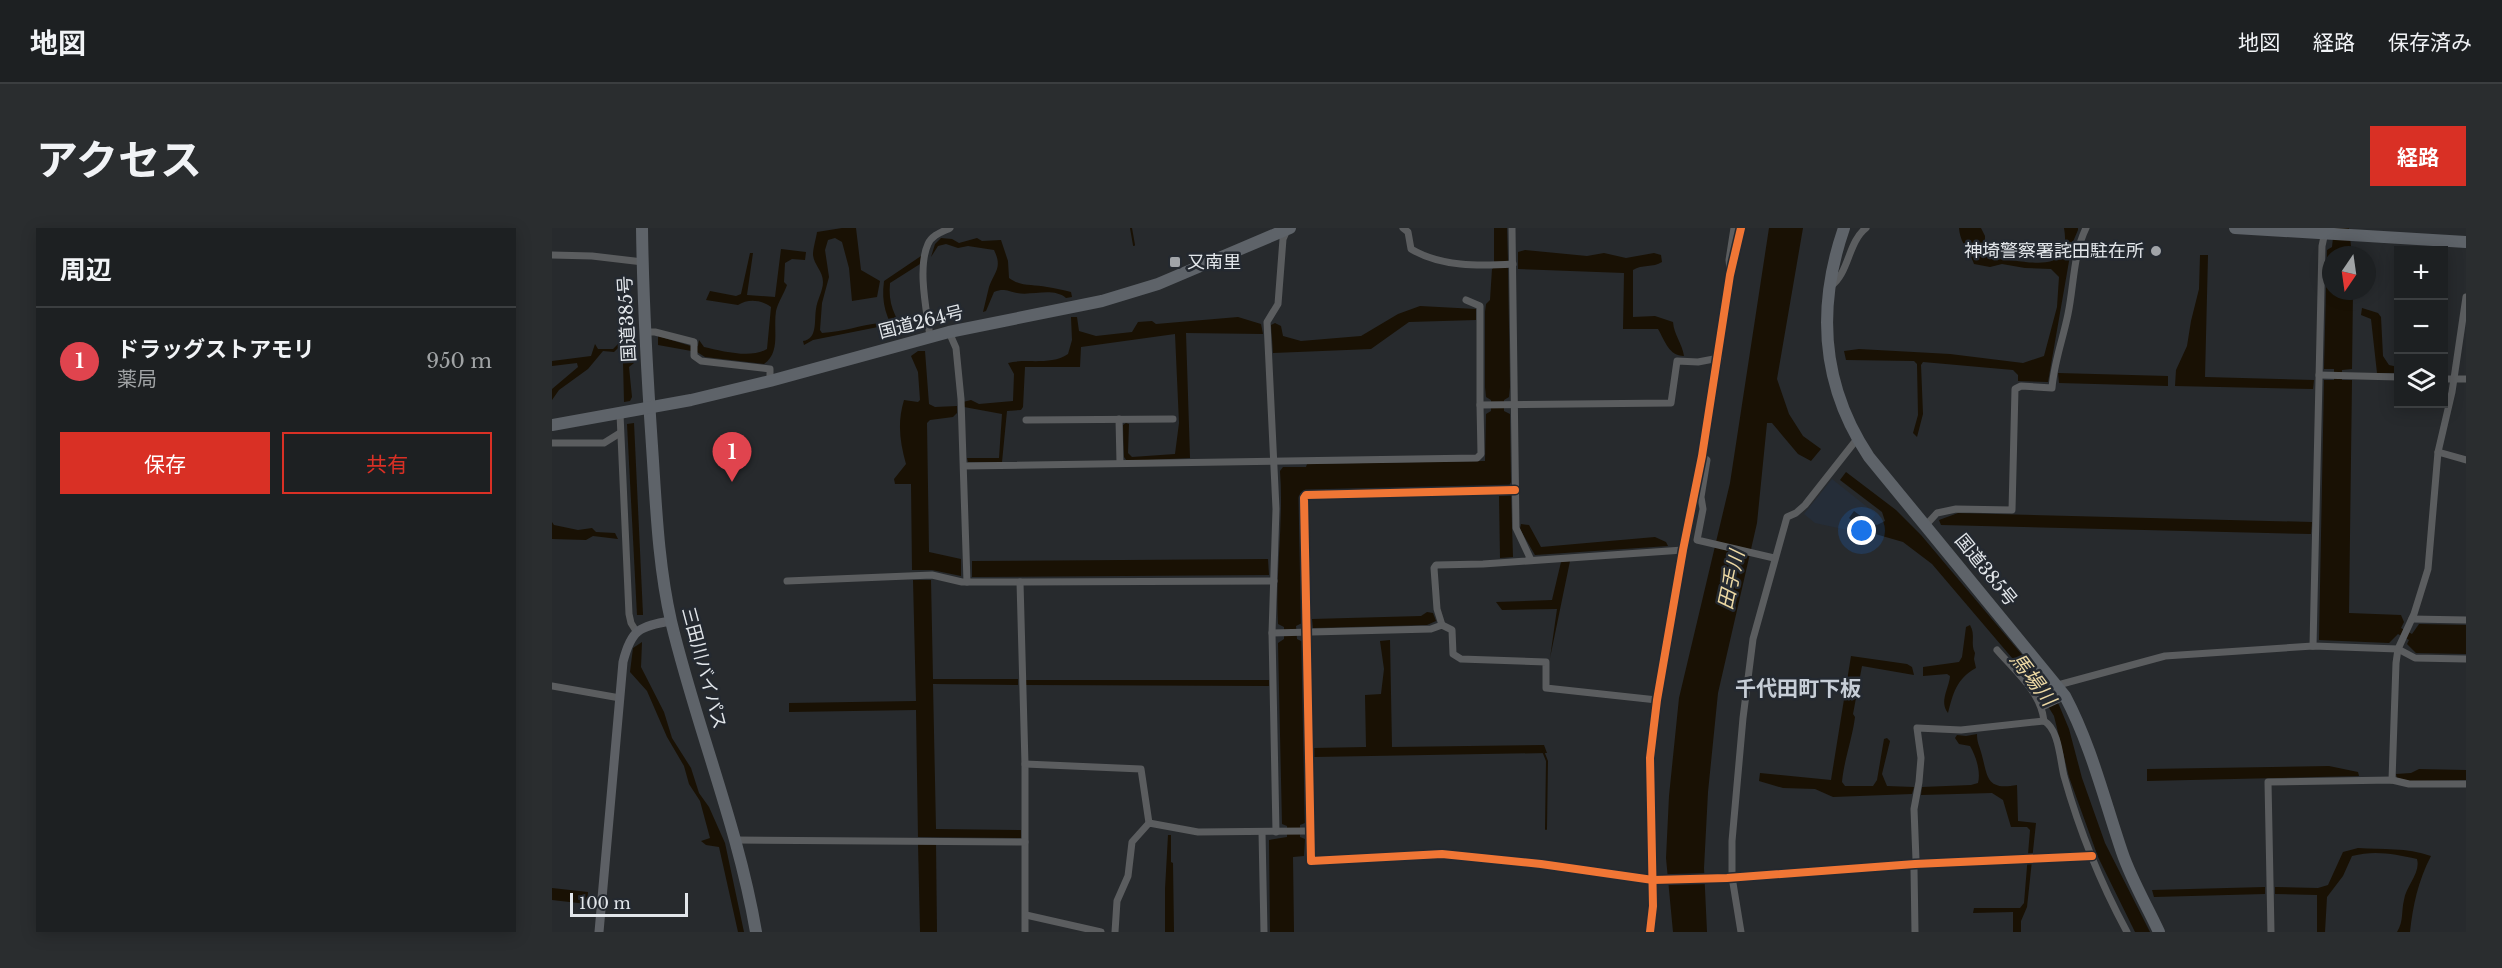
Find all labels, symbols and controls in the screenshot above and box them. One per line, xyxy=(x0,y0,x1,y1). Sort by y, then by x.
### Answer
text: 地図 xyxy=(30,26,86,61)
text: 地図 xyxy=(2238,30,2280,56)
text: 経路 xyxy=(2313,30,2355,56)
text: 保存済み xyxy=(2388,30,2472,56)
button: 経路 xyxy=(2370,126,2466,186)
text: アクセス xyxy=(36,134,202,186)
place label: 神埼警察署詫田駐在所 xyxy=(1964,240,2144,262)
marker: 神埼警察署詫田駐在所 xyxy=(2149,244,2163,258)
north arrow xyxy=(2322,246,2376,300)
map controls xyxy=(2394,246,2448,408)
button: + xyxy=(2394,246,2448,300)
place label: 又南里 xyxy=(1187,251,1241,273)
text: 周辺 xyxy=(60,254,112,286)
marker: 又南里 xyxy=(1168,255,1182,269)
street label: 国道385号 xyxy=(614,275,640,363)
button: − xyxy=(2394,300,2448,354)
street label: 国道264号 xyxy=(876,301,966,343)
text: ドラッグストアモリ xyxy=(117,336,315,363)
text: 1 xyxy=(75,349,84,373)
text: 950 m xyxy=(426,349,492,373)
button: layers xyxy=(2394,354,2448,408)
text: 薬局 xyxy=(117,367,157,391)
button: 保存 xyxy=(60,432,270,494)
button: 共有 xyxy=(282,432,492,494)
pin: 1 xyxy=(712,432,752,482)
your location xyxy=(1847,516,1876,545)
street label: 国道385号 xyxy=(1950,530,2022,610)
water label: 田手川 xyxy=(1713,546,1749,612)
street label: 三田川バイパス xyxy=(677,604,731,732)
water label: 馬場川 xyxy=(2005,648,2062,712)
district label: 千代田町下板 xyxy=(1735,676,1861,702)
scale bar xyxy=(570,890,688,918)
text: 100 m xyxy=(579,893,631,913)

